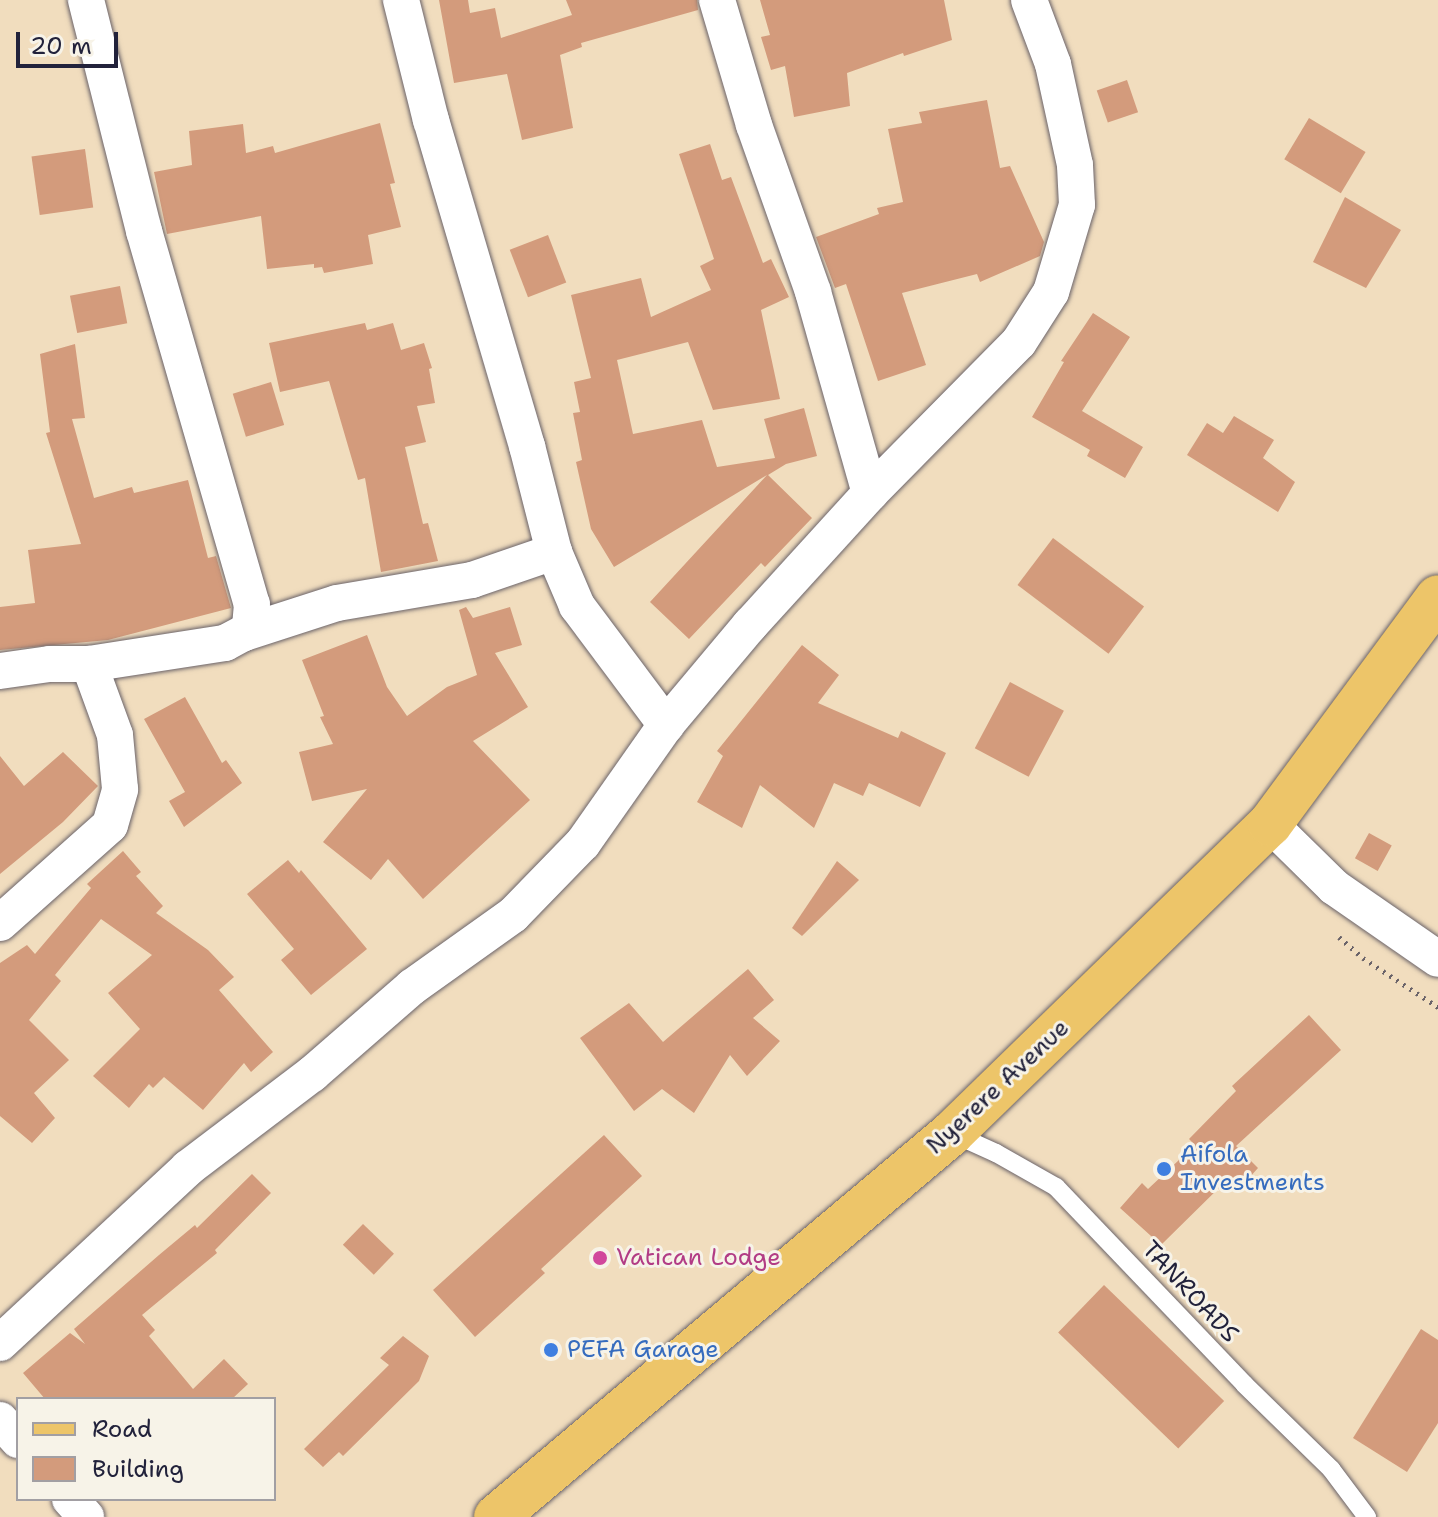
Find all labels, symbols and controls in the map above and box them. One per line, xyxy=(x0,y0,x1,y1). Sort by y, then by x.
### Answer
scale bar xyxy=(20,16,122,66)
text: 20 m xyxy=(30,30,92,62)
street label: Nyerere Avenue xyxy=(921,1014,1075,1160)
place label: Aifola Investments xyxy=(1180,1141,1325,1197)
marker: Aifola Investments xyxy=(1155,1160,1173,1178)
street label: TANROADS xyxy=(1136,1235,1244,1349)
place label: Vatican Lodge xyxy=(616,1244,781,1272)
marker: Vatican Lodge xyxy=(591,1249,609,1267)
place label: PEFA Garage xyxy=(567,1336,719,1364)
marker: PEFA Garage xyxy=(542,1341,560,1359)
legend xyxy=(16,1397,276,1501)
text: Road xyxy=(92,1413,152,1445)
text: Building xyxy=(92,1453,184,1485)

